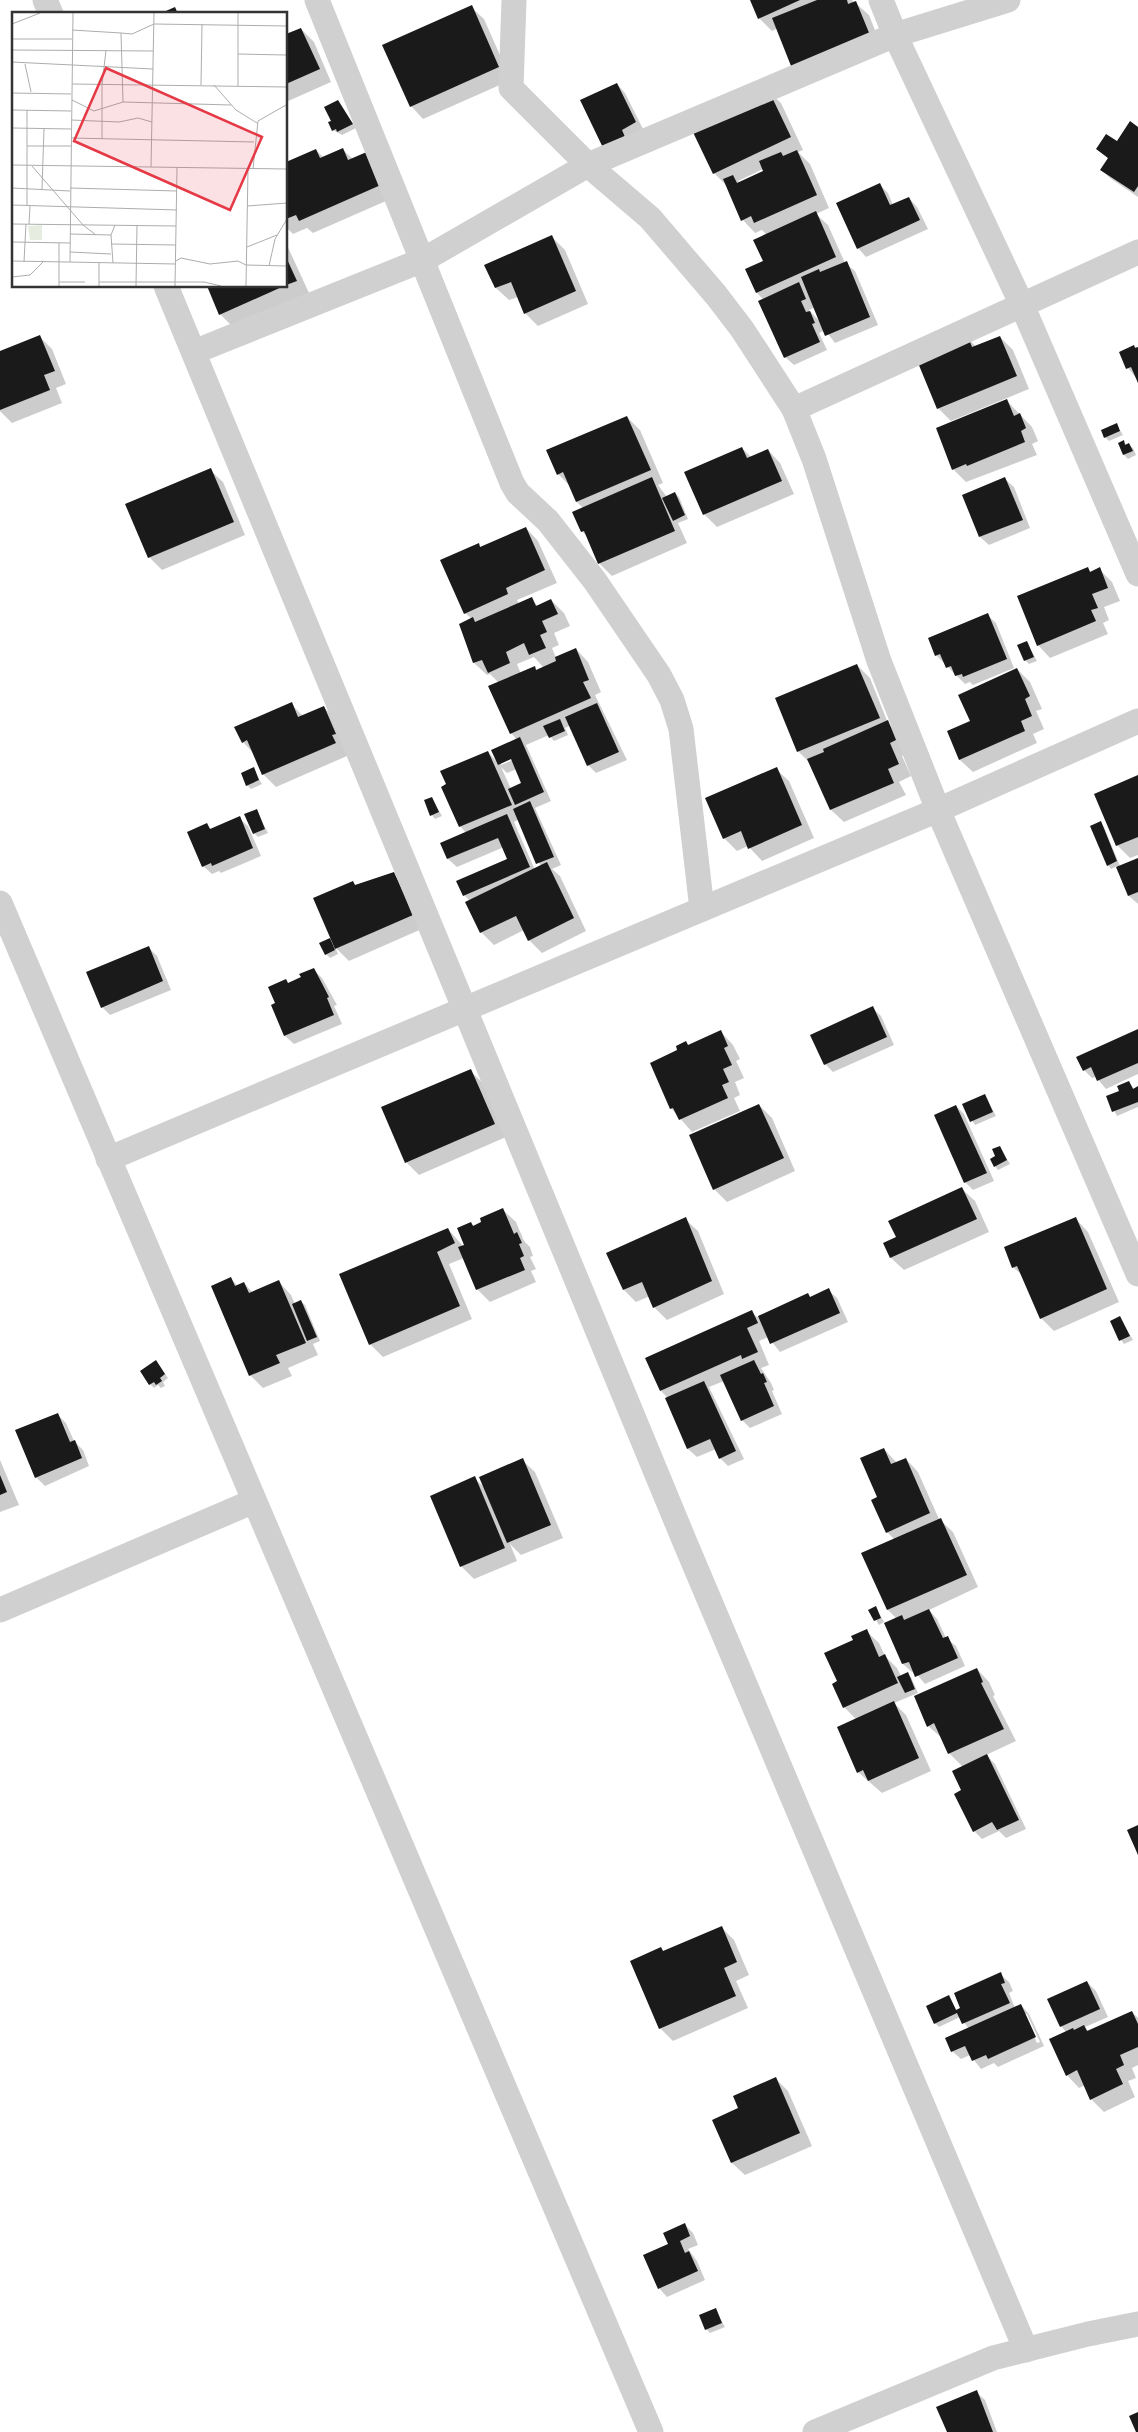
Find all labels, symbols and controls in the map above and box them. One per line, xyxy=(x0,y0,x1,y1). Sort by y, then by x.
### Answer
inset map xyxy=(12,12,288,288)

